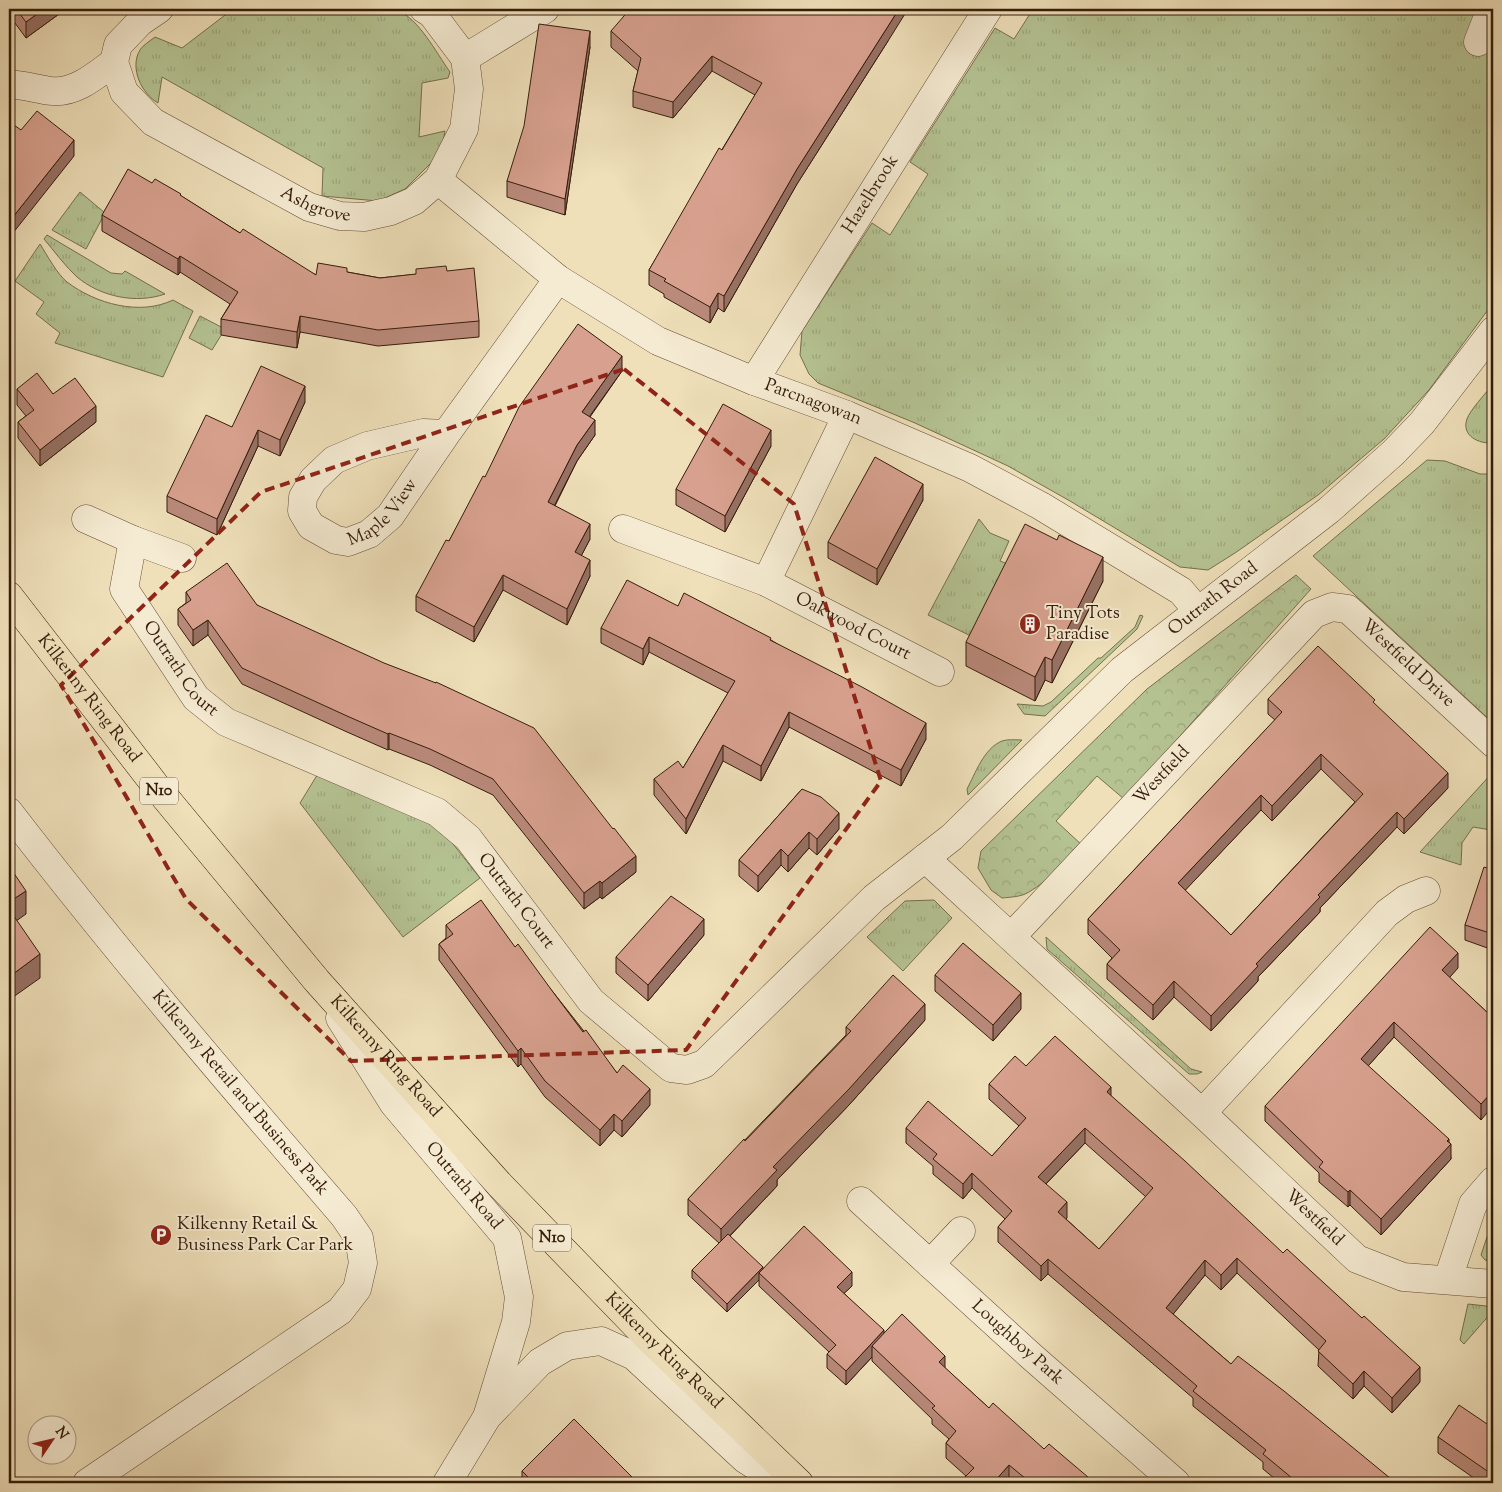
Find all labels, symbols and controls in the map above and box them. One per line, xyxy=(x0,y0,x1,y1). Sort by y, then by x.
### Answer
street label: Hazelbrook xyxy=(836,150,906,239)
street label: Ashgrove xyxy=(275,181,351,229)
street label: Parcnagowan xyxy=(761,373,866,433)
street label: Maple View xyxy=(344,473,425,554)
street label: Outrath Road xyxy=(1163,556,1264,643)
street label: Oakwood Court xyxy=(790,586,915,668)
place label: Tiny Tots Paradise xyxy=(1046,601,1120,648)
building icon: Tiny Tots Paradise xyxy=(1018,612,1042,636)
street label: Westfield Drive xyxy=(1354,613,1460,714)
street label: Outrath Court xyxy=(136,616,223,724)
street label: Kilkenny Ring Road xyxy=(30,629,147,769)
street label: Westfield xyxy=(1128,740,1197,811)
road number: N10 xyxy=(140,778,178,804)
street label: Outrath Court xyxy=(471,848,561,955)
street label: Kilkenny Retail and Business Park xyxy=(145,985,334,1202)
street label: Kilkenny Ring Road xyxy=(323,990,447,1124)
street label: Outrath Road xyxy=(419,1137,508,1236)
street label: Westfield xyxy=(1278,1184,1349,1253)
place label: Kilkenny Retail & Business Park Car Park xyxy=(177,1212,353,1259)
parking icon: Kilkenny Retail & Business Park Car Park xyxy=(149,1223,173,1247)
road number: N10 xyxy=(533,1224,571,1252)
street label: Kilkenny Ring Road xyxy=(598,1287,728,1415)
street label: Loughboy Park xyxy=(965,1294,1069,1392)
north arrow xyxy=(28,1414,78,1464)
text: N xyxy=(50,1423,72,1444)

